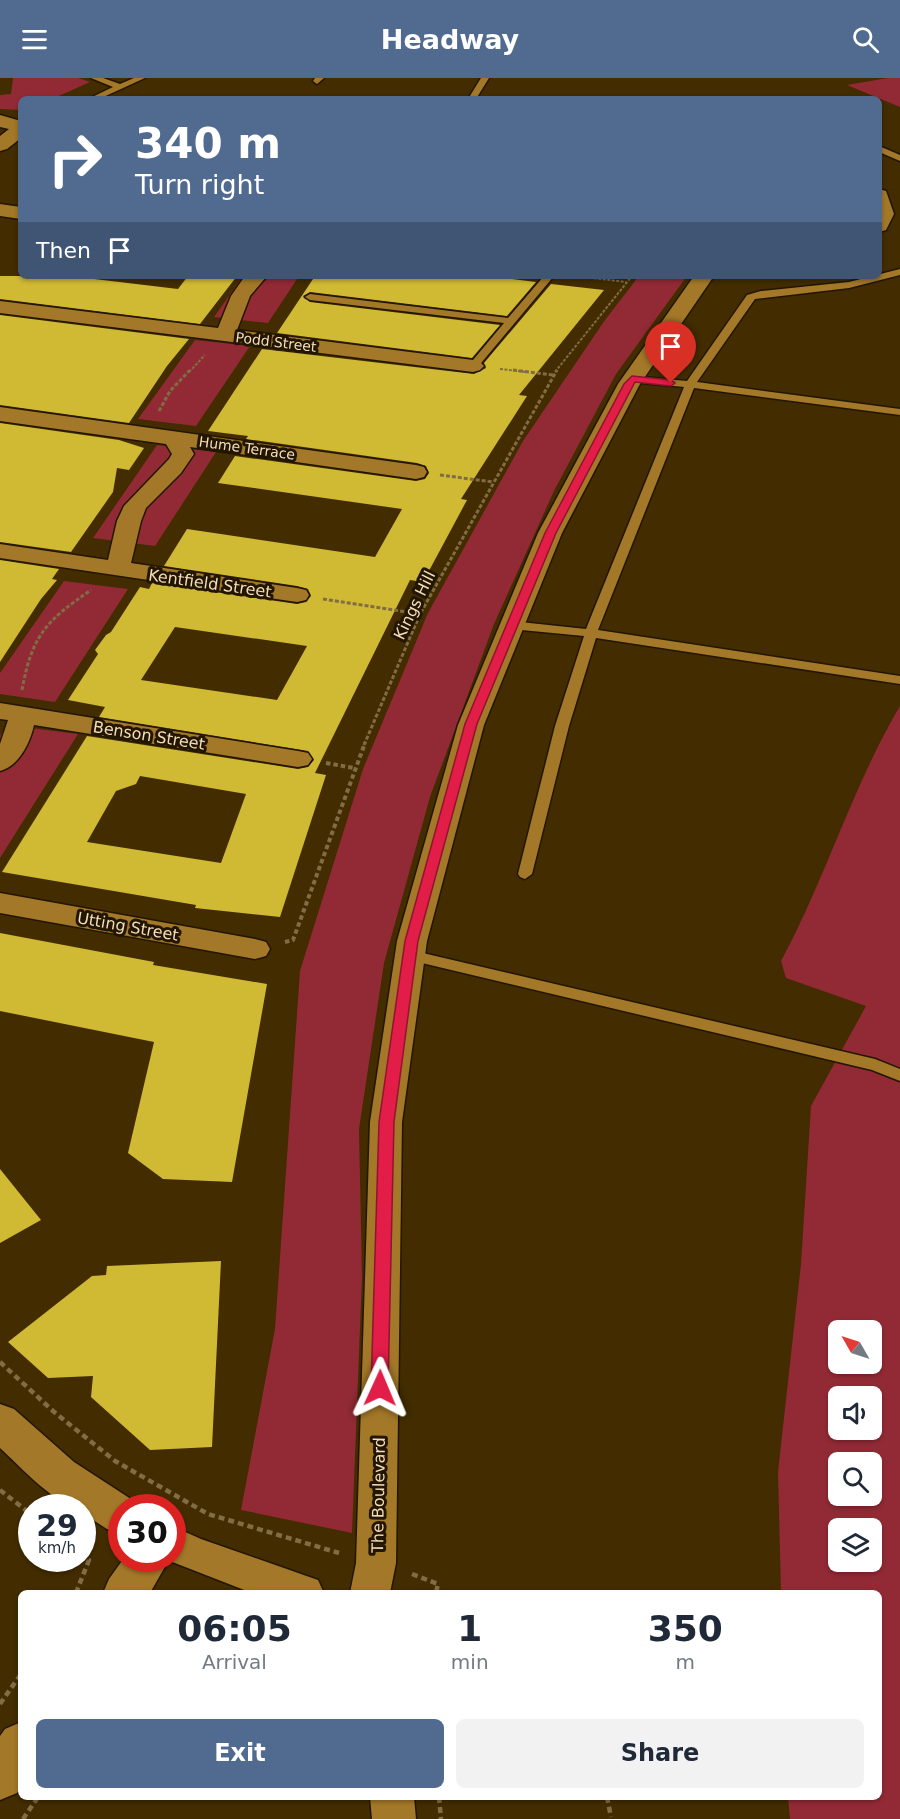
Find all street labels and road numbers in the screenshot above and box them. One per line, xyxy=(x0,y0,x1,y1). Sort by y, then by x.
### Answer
street label: Podd Street xyxy=(235,329,318,355)
street label: Hume Terrace xyxy=(198,433,296,463)
street label: Kentfield Street xyxy=(147,565,273,602)
street label: Kings Hill xyxy=(390,568,439,643)
street label: Benson Street xyxy=(92,717,206,754)
street label: Utting Street xyxy=(76,908,180,945)
street label: The Boulevard xyxy=(368,1437,389,1554)

